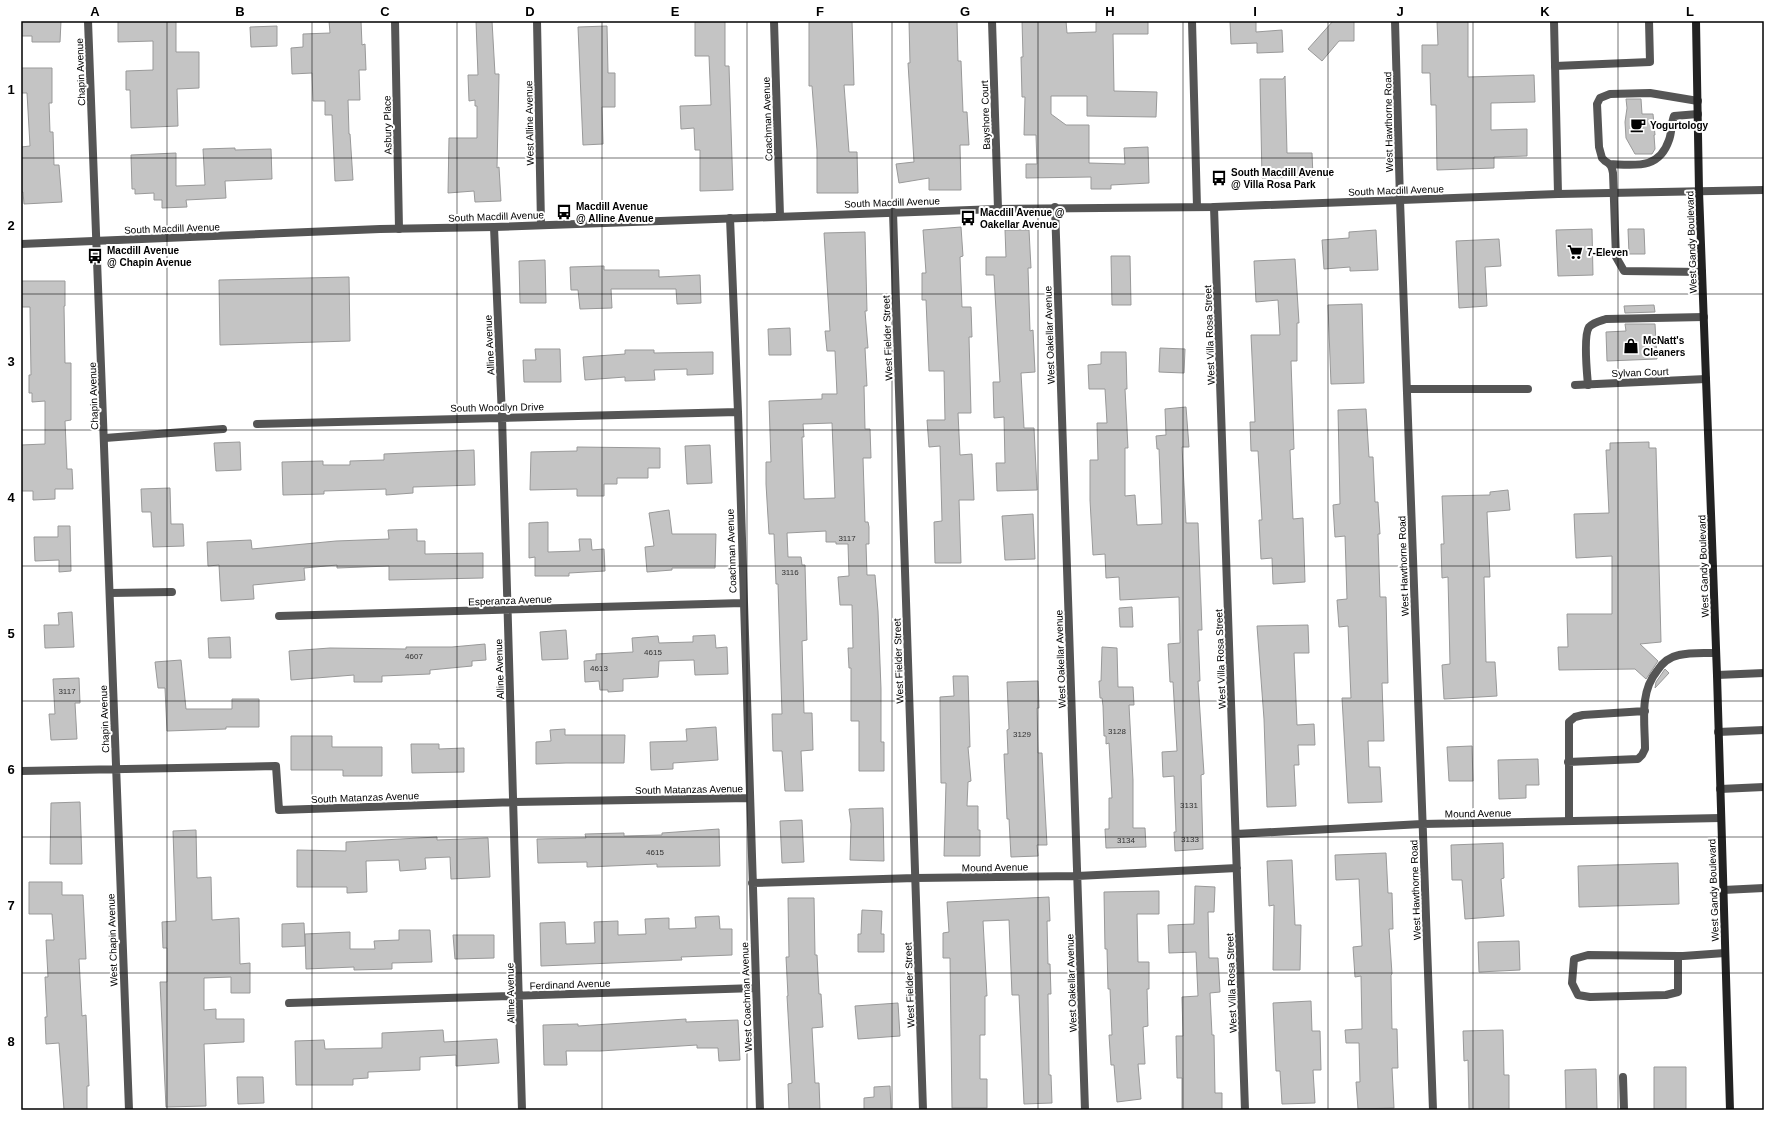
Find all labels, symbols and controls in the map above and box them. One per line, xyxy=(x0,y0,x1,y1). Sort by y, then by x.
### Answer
text: A xyxy=(90,4,100,19)
text: B xyxy=(235,4,245,19)
text: C xyxy=(380,4,390,19)
text: D xyxy=(525,4,535,19)
text: E xyxy=(671,4,680,19)
text: F xyxy=(816,4,824,19)
text: G xyxy=(960,4,970,19)
text: H xyxy=(1105,4,1115,19)
text: I xyxy=(1253,4,1257,19)
text: J xyxy=(1396,4,1404,19)
text: K xyxy=(1540,4,1550,19)
text: L xyxy=(1686,4,1694,19)
street label: Chapin Avenue xyxy=(74,38,87,106)
street label: West Hawthorne Road xyxy=(1382,72,1395,172)
street label: Coachman Avenue xyxy=(761,76,774,161)
street label: West Alline Avenue xyxy=(523,80,536,166)
street label: Bayshore Court xyxy=(979,80,992,150)
text: 1 xyxy=(7,82,15,97)
street label: Asbury Place xyxy=(381,95,394,155)
cafe icon: Yogurtology xyxy=(1629,116,1647,134)
place label: Yogurtology xyxy=(1650,120,1709,131)
place label: South Macdill Avenue @ Villa Rosa Park xyxy=(1231,167,1335,190)
bus stop icon: South Macdill Avenue @ Villa Rosa Park xyxy=(1210,169,1228,187)
street label: South Macdill Avenue xyxy=(1348,183,1445,198)
street label: West Gandy Boulevard xyxy=(1684,190,1699,293)
street label: South Macdill Avenue xyxy=(844,195,941,210)
place label: Macdill Avenue @ Alline Avenue xyxy=(576,201,654,224)
bus stop icon: Macdill Avenue @ Alline Avenue xyxy=(555,203,573,221)
place label: Macdill Avenue @ Oakellar Avenue xyxy=(980,207,1065,230)
street label: South Macdill Avenue xyxy=(448,209,545,224)
bus stop icon: Macdill Avenue @ Oakellar Avenue xyxy=(959,209,977,227)
text: 2 xyxy=(7,218,15,233)
street label: South Macdill Avenue xyxy=(124,221,221,236)
supermarket icon: 7-Eleven xyxy=(1566,243,1584,261)
place label: Macdill Avenue @ Chapin Avenue xyxy=(107,245,192,268)
bus stop icon: Macdill Avenue @ Chapin Avenue xyxy=(86,247,104,265)
place label: 7-Eleven xyxy=(1587,247,1628,258)
street label: West Oakellar Avenue xyxy=(1042,285,1057,384)
street label: West Villa Rosa Street xyxy=(1202,285,1217,385)
street label: West Fielder Street xyxy=(881,295,894,381)
street label: Alline Avenue xyxy=(482,314,497,375)
place label: McNatt's Cleaners xyxy=(1643,335,1686,358)
shop icon: McNatt's Cleaners xyxy=(1622,337,1640,355)
text: 3 xyxy=(7,354,15,369)
street label: Chapin Avenue xyxy=(87,362,100,430)
street label: Sylvan Court xyxy=(1611,366,1669,379)
street label: South Woodlyn Drive xyxy=(450,401,544,414)
text: 4 xyxy=(7,490,15,505)
street label: Coachman Avenue xyxy=(725,508,738,593)
street label: West Gandy Boulevard xyxy=(1696,514,1711,617)
street label: West Hawthorne Road xyxy=(1396,516,1411,616)
house number: 3117 xyxy=(838,534,856,543)
house number: 3116 xyxy=(781,568,799,577)
street label: Esperanza Avenue xyxy=(468,594,553,607)
street label: West Oakellar Avenue xyxy=(1053,609,1068,708)
street label: West Villa Rosa Street xyxy=(1213,609,1228,709)
street label: West Fielder Street xyxy=(892,618,905,704)
text: 5 xyxy=(7,626,15,641)
street label: Alline Avenue xyxy=(493,638,506,699)
house number: 4615 xyxy=(644,648,662,657)
house number: 4607 xyxy=(405,652,423,661)
house number: 4613 xyxy=(590,664,608,673)
street label: Chapin Avenue xyxy=(98,685,111,753)
house number: 3117 xyxy=(58,687,76,696)
house number: 3128 xyxy=(1108,727,1126,736)
house number: 3129 xyxy=(1013,730,1031,739)
text: 6 xyxy=(7,762,15,777)
street label: South Matanzas Avenue xyxy=(635,783,744,796)
street label: South Matanzas Avenue xyxy=(311,790,420,805)
house number: 3131 xyxy=(1180,801,1198,810)
street label: Mound Avenue xyxy=(1445,807,1512,820)
house number: 3133 xyxy=(1181,835,1199,844)
house number: 3134 xyxy=(1117,836,1135,845)
street label: West Gandy Boulevard xyxy=(1706,838,1721,941)
street label: West Hawthorne Road xyxy=(1408,840,1423,940)
house number: 4615 xyxy=(646,848,664,857)
street label: Mound Avenue xyxy=(962,861,1029,874)
street label: West Chapin Avenue xyxy=(105,893,120,987)
text: 7 xyxy=(7,898,15,913)
street label: West Oakellar Avenue xyxy=(1064,933,1079,1032)
street label: West Villa Rosa Street xyxy=(1224,933,1239,1033)
street label: West Coachman Avenue xyxy=(739,942,754,1052)
street label: West Fielder Street xyxy=(903,942,916,1028)
street label: Alline Avenue xyxy=(504,962,517,1023)
street label: Ferdinand Avenue xyxy=(529,978,611,991)
text: 8 xyxy=(7,1034,15,1049)

